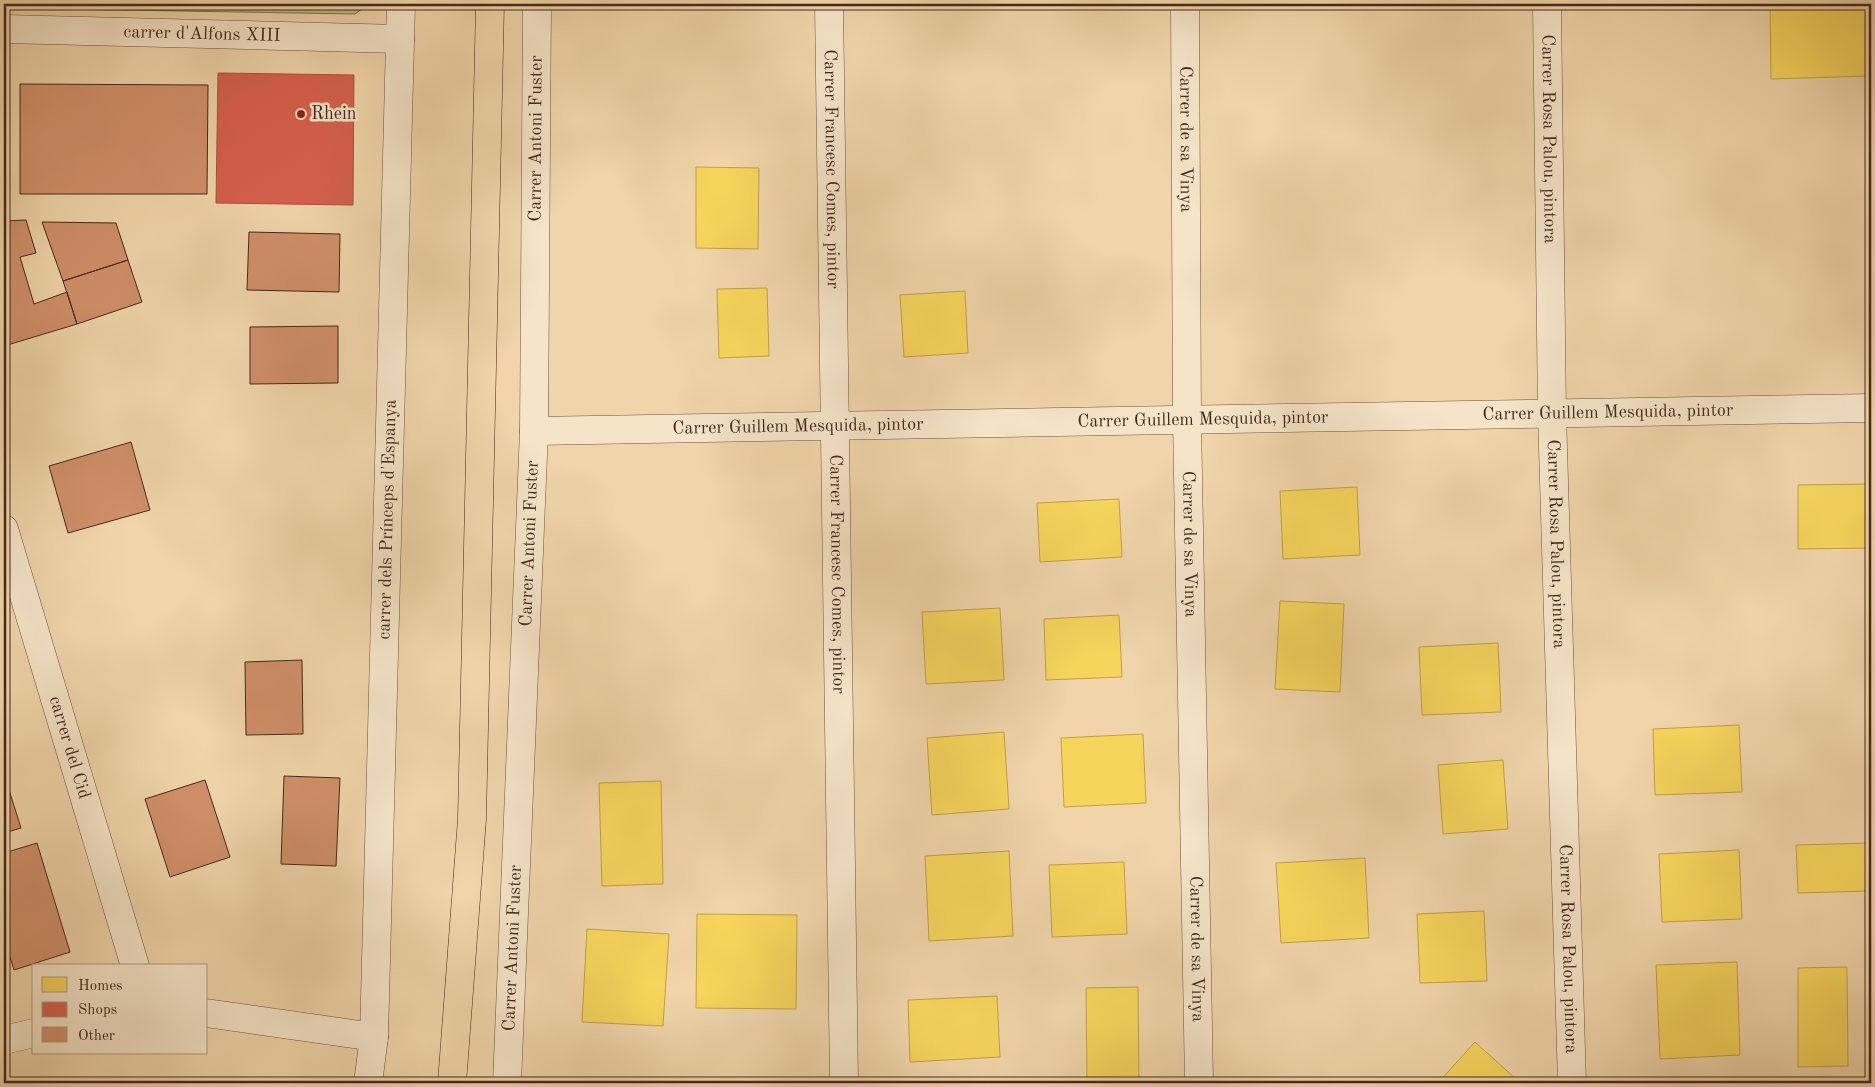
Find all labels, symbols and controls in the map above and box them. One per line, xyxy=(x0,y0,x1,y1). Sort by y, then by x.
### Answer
street label: carrer d'Alfons XIII xyxy=(123,23,281,45)
street label: Carrer Rosa Palou, pintora xyxy=(1538,34,1559,244)
street label: Carrer Francesc Comes, pintor xyxy=(821,49,842,290)
street label: Carrer Antoni Fuster xyxy=(526,55,546,222)
street label: Carrer de sa Vinya xyxy=(1176,66,1195,212)
place label: Rhein xyxy=(311,105,357,123)
marker: Rhein xyxy=(295,108,307,120)
street label: carrer dels Prínceps d'Espanya xyxy=(375,399,400,640)
street label: Carrer Guillem Mesquida, pintor xyxy=(1482,401,1734,424)
street label: Carrer Guillem Mesquida, pintor xyxy=(1077,408,1329,431)
street label: Carrer Guillem Mesquida, pintor xyxy=(672,415,924,438)
street label: Carrer Rosa Palou, pintora xyxy=(1544,439,1568,649)
street label: Carrer Francesc Comes, pintor xyxy=(826,454,848,694)
street label: Carrer Antoni Fuster xyxy=(517,459,542,627)
street label: Carrer de sa Vinya xyxy=(1179,471,1200,618)
street label: carrer del Cid xyxy=(46,694,93,801)
street label: Carrer Rosa Palou, pintora xyxy=(1556,844,1580,1054)
street label: Carrer Antoni Fuster xyxy=(500,864,525,1032)
street label: Carrer de sa Vinya xyxy=(1186,875,1207,1022)
legend xyxy=(32,964,208,1054)
text: Homes xyxy=(78,979,123,994)
text: Shops xyxy=(78,1003,117,1018)
text: Other xyxy=(78,1029,115,1044)

